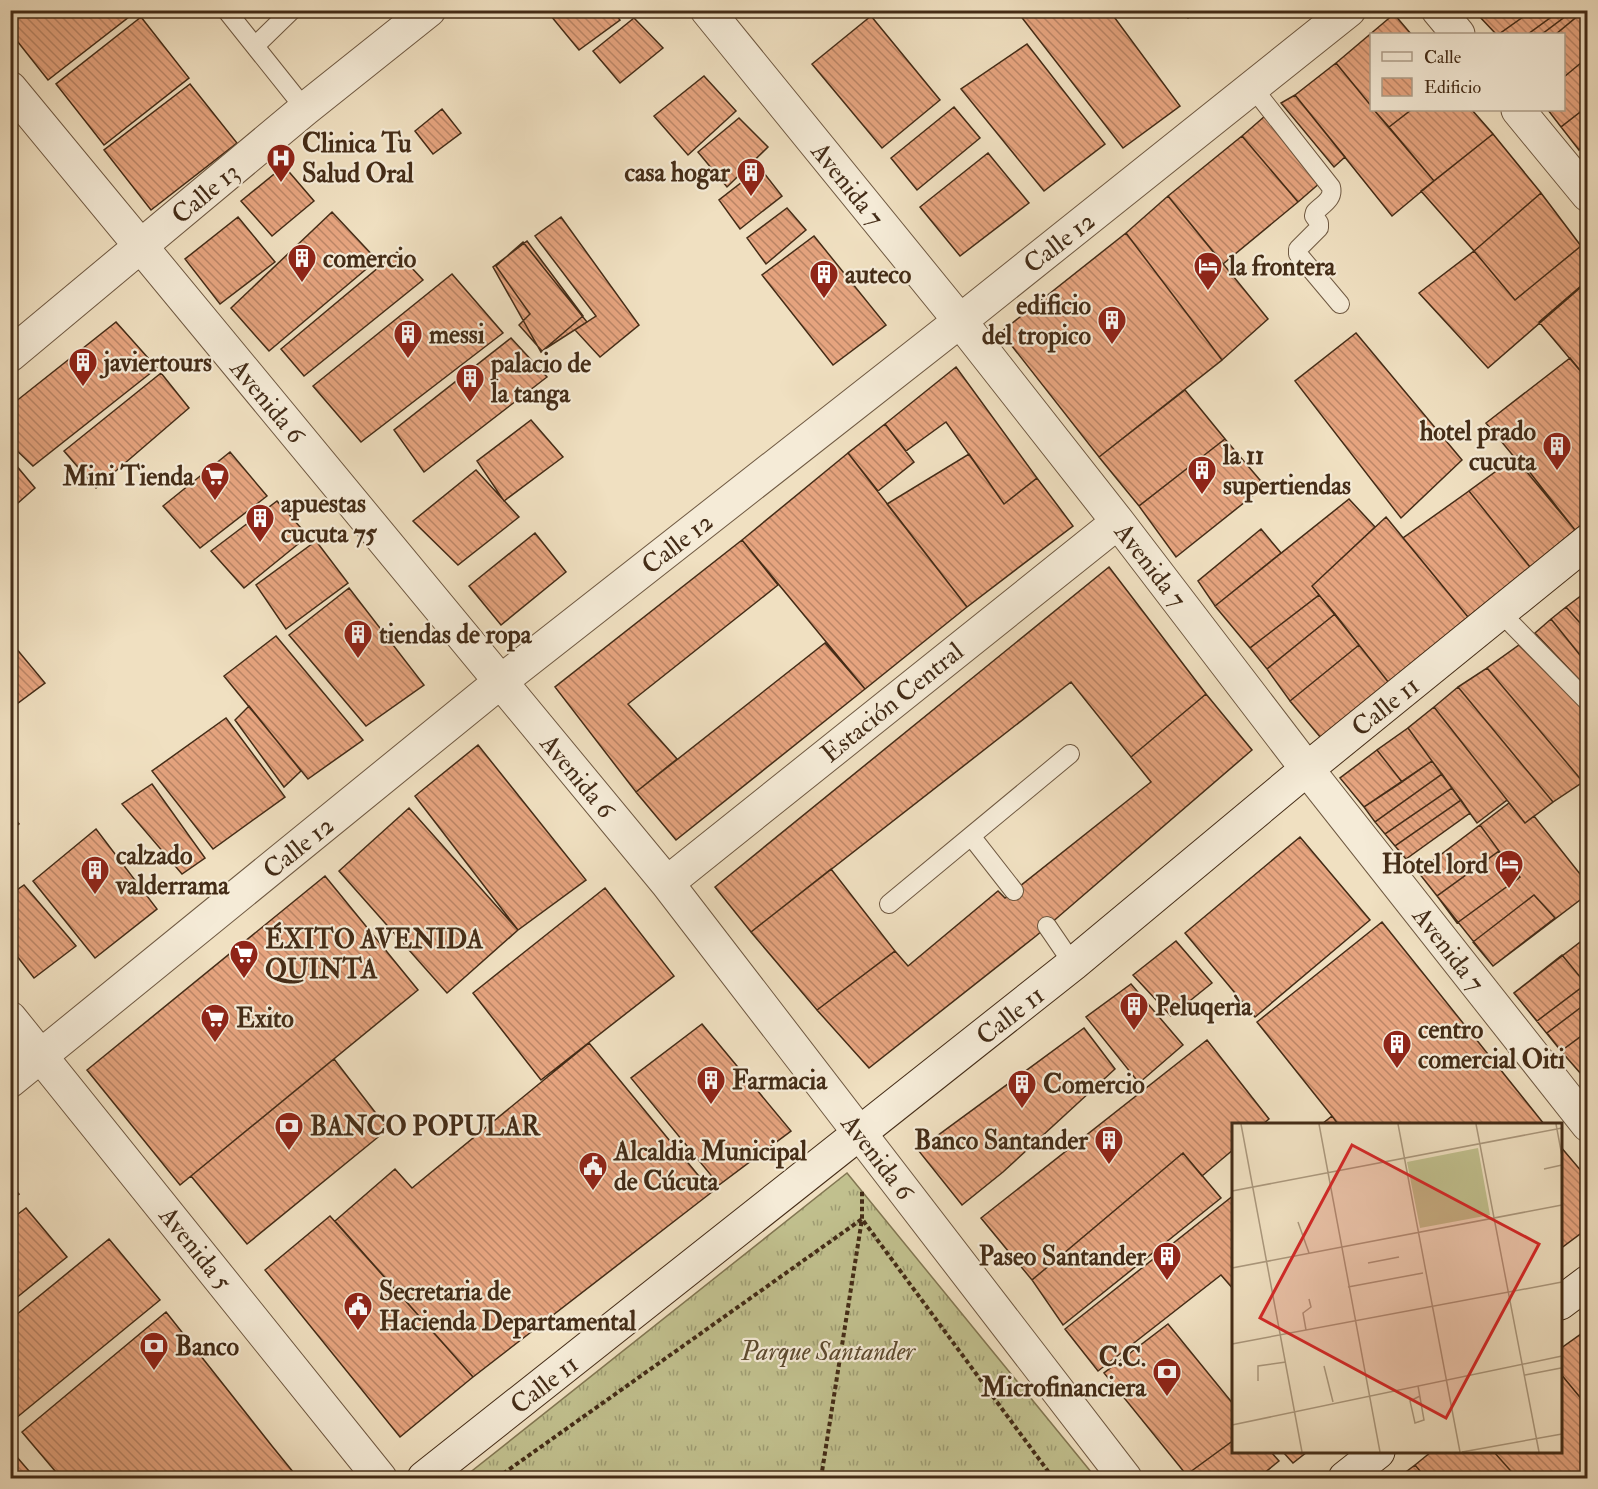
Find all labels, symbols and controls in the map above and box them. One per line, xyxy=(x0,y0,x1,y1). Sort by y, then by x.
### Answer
legend xyxy=(1370,33,1565,111)
text: Calle xyxy=(1424,46,1462,69)
text: Edificio xyxy=(1424,76,1481,99)
place label: Clinica Tu Salud Oral xyxy=(302,128,414,190)
street label: Avenida 7 xyxy=(803,135,891,233)
hospital icon: Clinica Tu Salud Oral xyxy=(265,142,297,184)
street label: Calle 13 xyxy=(165,156,246,231)
building icon: casa hogar xyxy=(735,156,767,198)
place label: casa hogar xyxy=(624,157,730,190)
street label: Calle 12 xyxy=(1018,205,1102,281)
building icon: comercio xyxy=(286,242,318,284)
place label: comercio xyxy=(323,243,417,275)
hotel icon: la frontera xyxy=(1192,250,1224,292)
place label: la frontera xyxy=(1228,251,1337,283)
building icon: auteco xyxy=(808,258,840,300)
place label: auteco xyxy=(845,259,912,291)
place label: edificio del tropico xyxy=(982,290,1091,353)
building icon: edificio del tropico xyxy=(1096,304,1128,346)
building icon: messi xyxy=(392,318,424,360)
place label: messi xyxy=(429,319,485,351)
building icon: javiertours xyxy=(67,346,99,388)
place label: javiertours xyxy=(99,347,212,379)
place label: palacio de la tanga xyxy=(490,348,591,411)
street label: Avenida 6 xyxy=(222,352,313,452)
building icon: palacio de la tanga xyxy=(454,362,486,404)
place label: hotel prado cucuta xyxy=(1420,416,1537,478)
building icon: hotel prado cucuta xyxy=(1541,430,1573,472)
place label: la 11 supertiendas xyxy=(1222,440,1351,503)
building icon: la 11 supertiendas xyxy=(1186,454,1218,496)
supermarket icon: Mini Tienda xyxy=(199,460,231,502)
place label: Mini Tienda xyxy=(62,461,195,493)
place label: apuestas cucuta 75 xyxy=(281,488,377,550)
building icon: apuestas cucuta 75 xyxy=(244,502,276,544)
street label: Calle 12 xyxy=(636,506,720,582)
street label: Avenida 7 xyxy=(1107,516,1193,614)
building icon: tiendas de ropa xyxy=(342,618,374,660)
place label: tiendas de ropa xyxy=(379,619,533,652)
street label: Estación Central xyxy=(815,635,971,770)
street label: Calle 11 xyxy=(1345,670,1426,744)
street label: Avenida 6 xyxy=(532,727,623,827)
street label: Calle 12 xyxy=(257,810,340,886)
place label: calzado valderrama xyxy=(115,840,230,902)
hotel icon: Hotel lord xyxy=(1493,848,1525,890)
place label: Hotel lord xyxy=(1382,849,1488,881)
building icon: calzado valderrama xyxy=(79,854,111,896)
street label: Avenida 7 xyxy=(1405,900,1491,998)
place label: ÉXITO AVENIDA QUINTA xyxy=(265,921,484,986)
supermarket icon: ÉXITO AVENIDA QUINTA xyxy=(228,938,260,980)
street label: Calle 11 xyxy=(970,979,1051,1052)
building icon: Peluqerìa xyxy=(1118,990,1150,1032)
place label: Peluqerìa xyxy=(1155,991,1253,1024)
supermarket icon: Exito xyxy=(199,1002,231,1044)
place label: Exito xyxy=(236,1003,294,1035)
place label: centro comercial Oiti xyxy=(1418,1014,1565,1076)
building icon: centro comercial Oiti xyxy=(1381,1028,1413,1070)
building icon: Farmacia xyxy=(695,1064,727,1106)
place label: Farmacia xyxy=(732,1065,828,1097)
building icon: Comercio xyxy=(1006,1068,1038,1110)
place label: Comercio xyxy=(1043,1069,1145,1101)
street label: Avenida 6 xyxy=(833,1108,922,1208)
bank icon: BANCO POPULAR xyxy=(273,1110,305,1152)
place label: BANCO POPULAR xyxy=(310,1111,541,1143)
inset map xyxy=(1232,1123,1562,1453)
building icon: Banco Santander xyxy=(1093,1124,1125,1166)
place label: Banco Santander xyxy=(914,1125,1088,1157)
place label: Alcaldia Municipal de Cúcuta xyxy=(613,1136,807,1198)
public building icon: Alcaldia Municipal de Cúcuta xyxy=(577,1150,609,1192)
street label: Avenida 5 xyxy=(151,1200,239,1297)
building icon: Paseo Santander xyxy=(1151,1240,1183,1282)
place label: Paseo Santander xyxy=(979,1241,1146,1273)
place label: Secretaria de Hacienda Departamental xyxy=(379,1276,636,1339)
public building icon: Secretaria de Hacienda Departamental xyxy=(342,1290,374,1332)
bank icon: Banco xyxy=(138,1330,170,1372)
place label: Banco xyxy=(175,1331,239,1363)
park label: Parque Santander xyxy=(740,1336,916,1368)
place label: C.C. Microfinanciera xyxy=(980,1342,1147,1404)
street label: Calle 11 xyxy=(504,1348,585,1421)
bank icon: C.C. Microfinanciera xyxy=(1151,1356,1183,1398)

